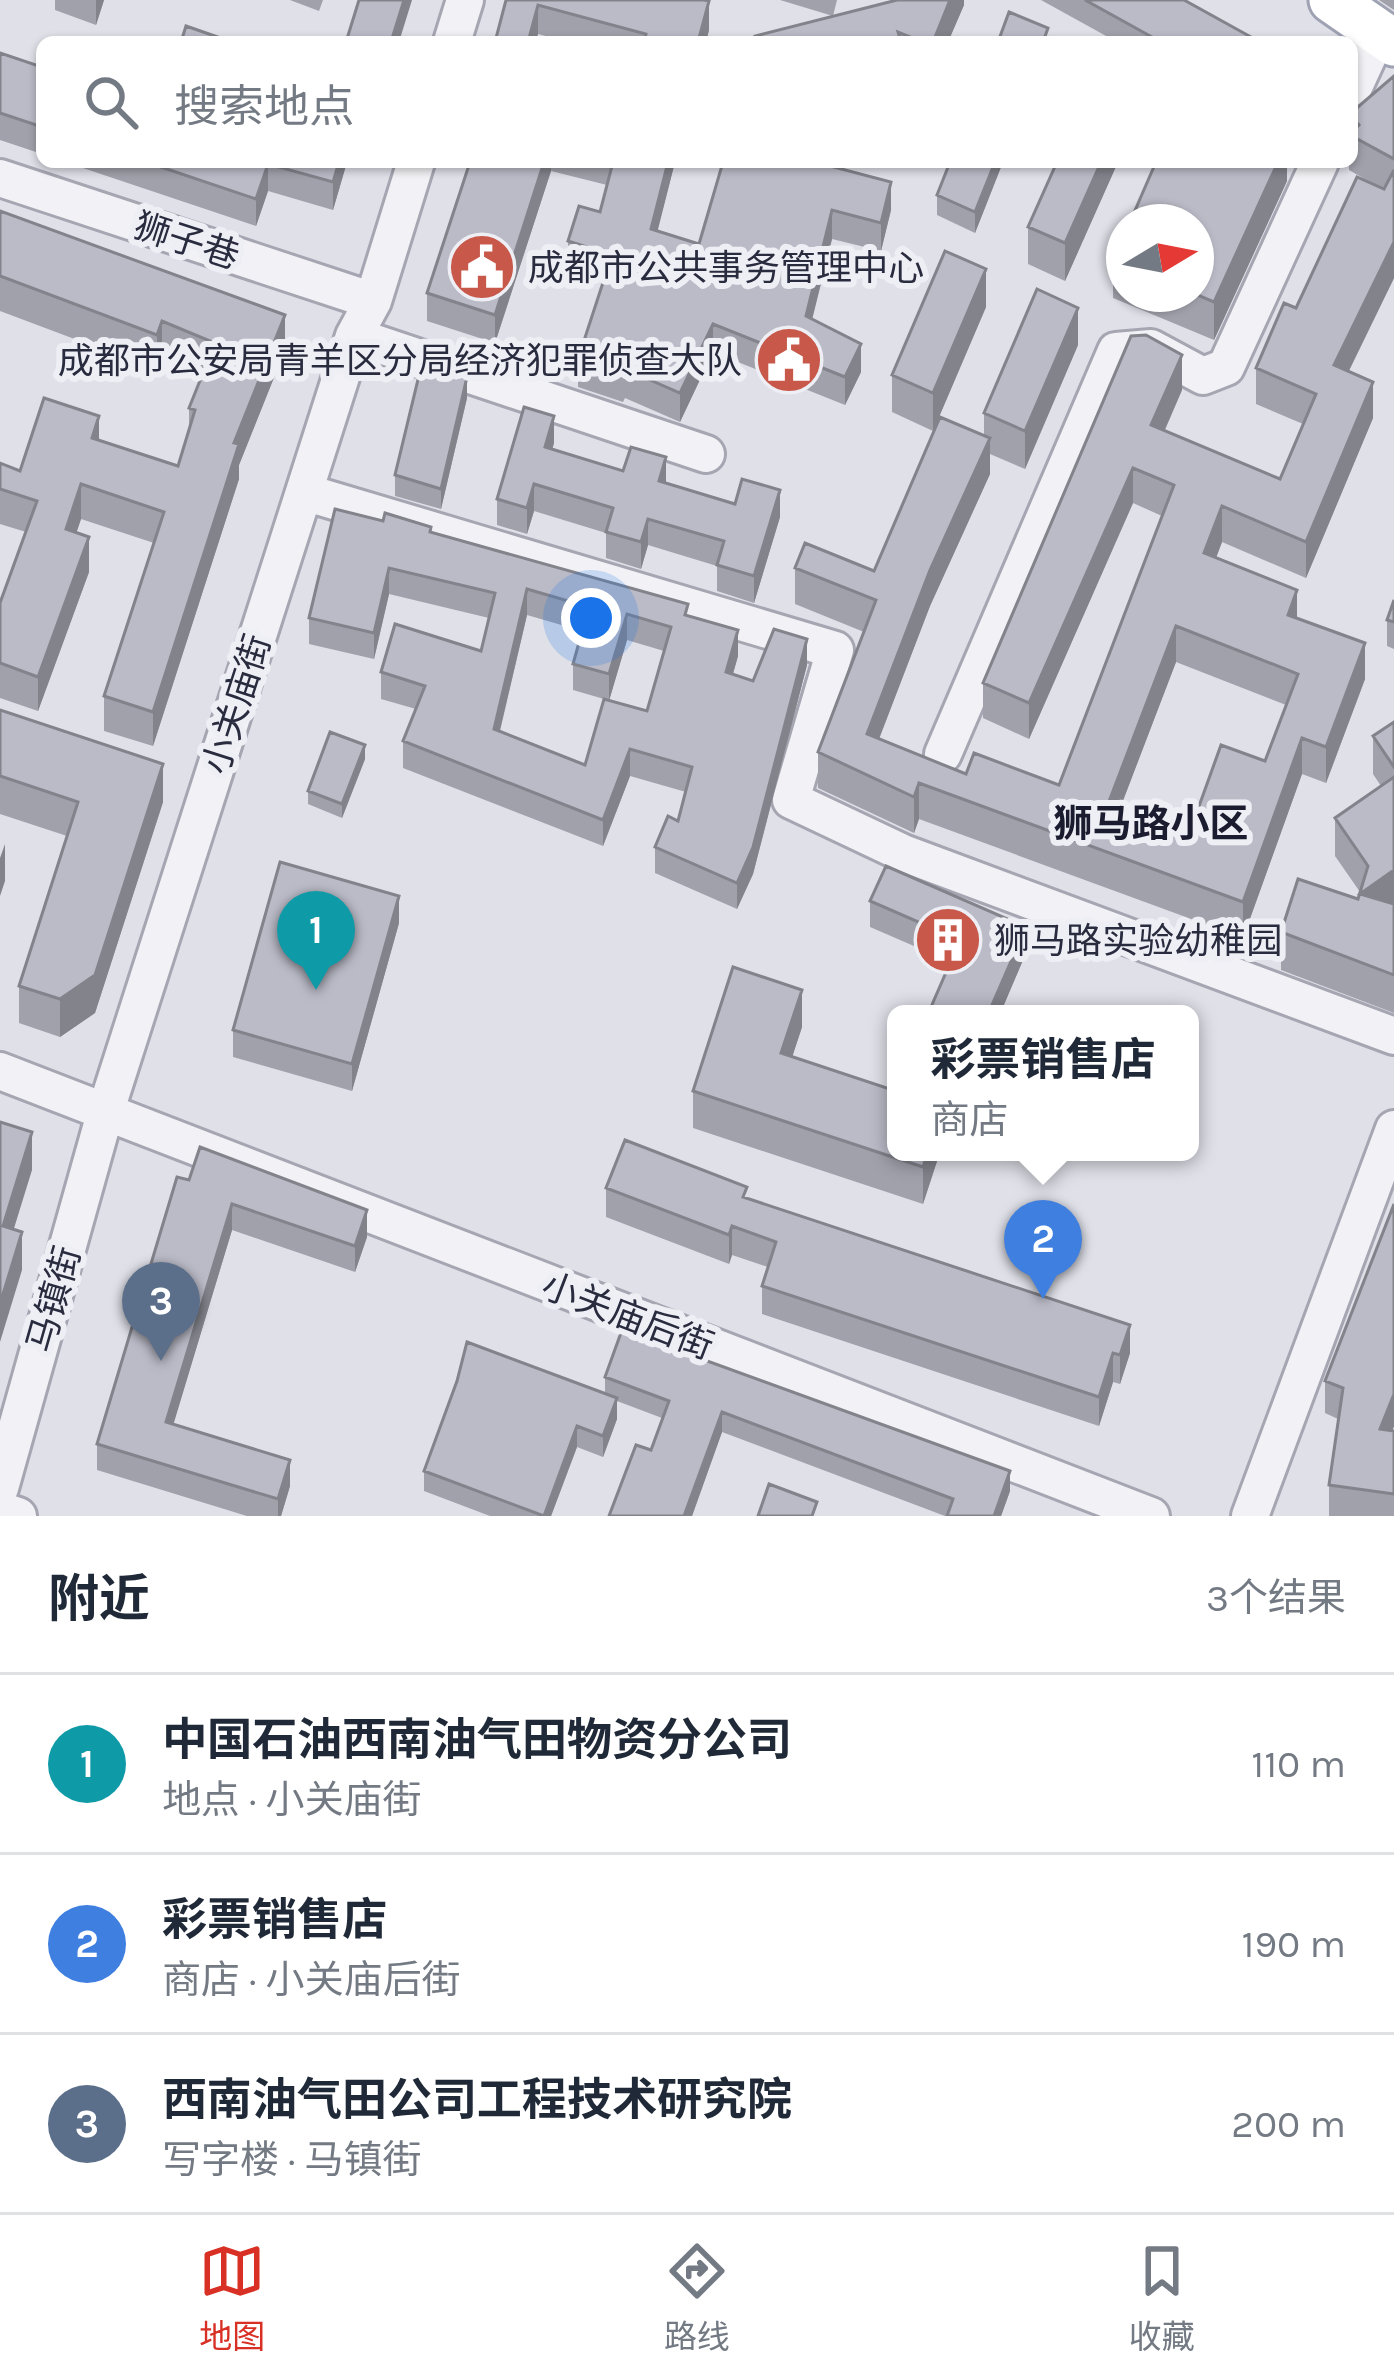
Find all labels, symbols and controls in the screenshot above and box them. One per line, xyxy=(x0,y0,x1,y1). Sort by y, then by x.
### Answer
search box xyxy=(36,36,1358,168)
icon: search xyxy=(78,69,144,135)
text: 搜索地点 xyxy=(174,81,354,133)
street label: 狮子巷 xyxy=(129,204,245,278)
north arrow xyxy=(1106,204,1214,312)
public building icon: 成都市公共事务管理中心 xyxy=(447,232,517,302)
place label: 成都市公共事务管理中心 xyxy=(528,247,924,289)
public building icon: 成都市公安局青羊区分局经济犯罪侦查大队 xyxy=(754,325,824,395)
place label: 成都市公安局青羊区分局经济犯罪侦查大队 xyxy=(58,340,742,382)
your location xyxy=(561,588,621,648)
street label: 小关庙街 xyxy=(195,629,279,779)
district label: 狮马路小区 xyxy=(1053,801,1249,847)
pin: 1 xyxy=(277,891,355,990)
building icon: 狮马路实验幼稚园 xyxy=(913,905,983,975)
place label: 狮马路实验幼稚园 xyxy=(994,920,1282,962)
popup xyxy=(887,1005,1199,1161)
text: 彩票销售店 xyxy=(930,1034,1156,1086)
text: 商店 xyxy=(930,1097,1009,1143)
pin: 2 xyxy=(1004,1200,1082,1299)
street label: 马镇街 xyxy=(19,1242,89,1357)
pin: 3 xyxy=(122,1262,200,1361)
street label: 小关庙后街 xyxy=(536,1264,719,1368)
text: 附近 xyxy=(48,1569,150,1629)
text: 3个结果 xyxy=(1206,1575,1346,1621)
text: 中国石油西南油气田物资分公司 xyxy=(162,1714,792,1766)
text: 1 xyxy=(80,1741,94,1787)
text: 110 m xyxy=(1251,1741,1346,1787)
text: 地点 · 小关庙街 xyxy=(162,1777,422,1823)
text: 彩票销售店 xyxy=(162,1894,387,1946)
text: 2 xyxy=(75,1921,99,1967)
text: 190 m xyxy=(1242,1921,1346,1967)
text: 商店 · 小关庙后街 xyxy=(162,1957,461,2003)
text: 西南油气田公司工程技术研究院 xyxy=(162,2074,792,2126)
text: 3 xyxy=(75,2101,99,2147)
text: 200 m xyxy=(1231,2101,1346,2147)
text: 写字楼 · 马镇街 xyxy=(162,2137,422,2183)
tab: 地图 xyxy=(199,2238,265,2358)
tab: 路线 xyxy=(664,2238,730,2358)
tab: 收藏 xyxy=(1129,2238,1195,2358)

